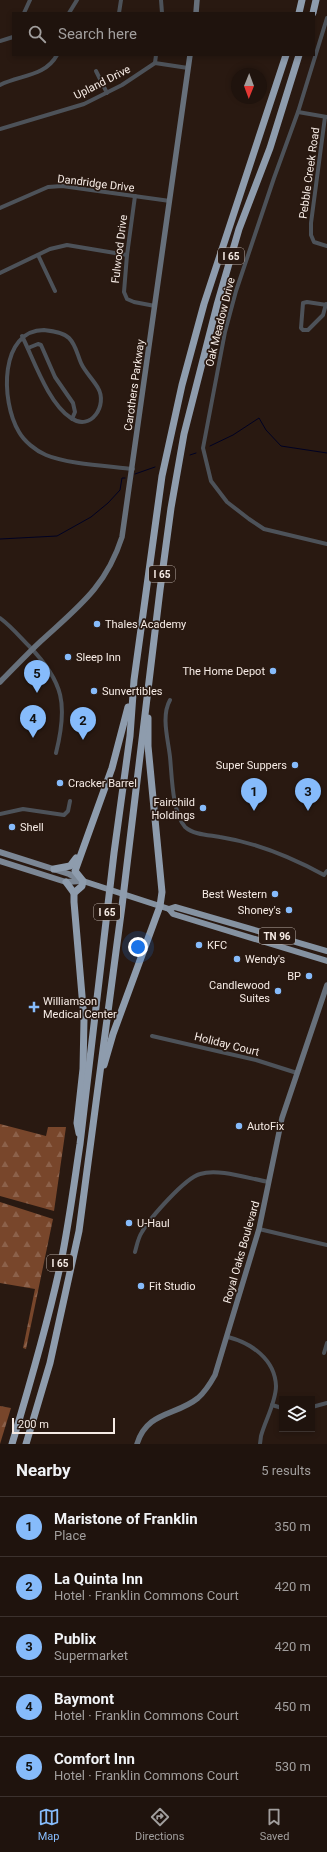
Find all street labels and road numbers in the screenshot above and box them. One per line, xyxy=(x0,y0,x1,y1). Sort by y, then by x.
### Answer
street label: Upland Drive xyxy=(72,63,133,102)
street label: Pebble Creek Road xyxy=(297,126,322,220)
street label: Dandridge Drive xyxy=(57,172,135,195)
street label: Fulwood Drive xyxy=(109,214,130,284)
road number: I 65 xyxy=(218,248,244,264)
street label: Oak Meadow Drive xyxy=(203,276,238,368)
street label: Carothers Parkway xyxy=(122,338,147,432)
road number: I 65 xyxy=(149,566,175,582)
road number: I 65 xyxy=(94,904,120,920)
road number: TN 96 xyxy=(259,928,295,944)
street label: Holiday Court xyxy=(193,1030,261,1059)
street label: Royal Oaks Boulevard xyxy=(221,1200,262,1305)
road number: I 65 xyxy=(47,1255,73,1271)

